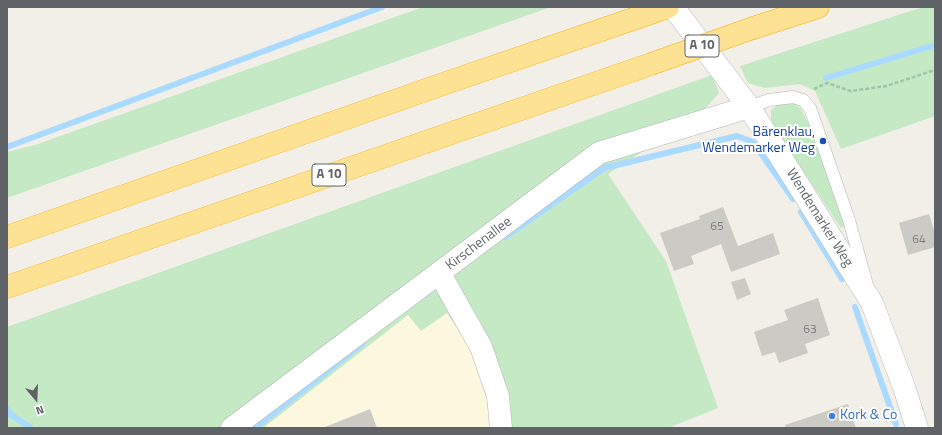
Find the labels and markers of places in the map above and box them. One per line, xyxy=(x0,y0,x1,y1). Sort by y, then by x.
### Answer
place label: Bärenklau, Wendemarker Weg xyxy=(702,125,815,158)
marker: Bärenklau, Wendemarker Weg xyxy=(818,136,828,146)
place label: Kork & Co xyxy=(840,408,897,424)
marker: Kork & Co xyxy=(827,411,837,421)

